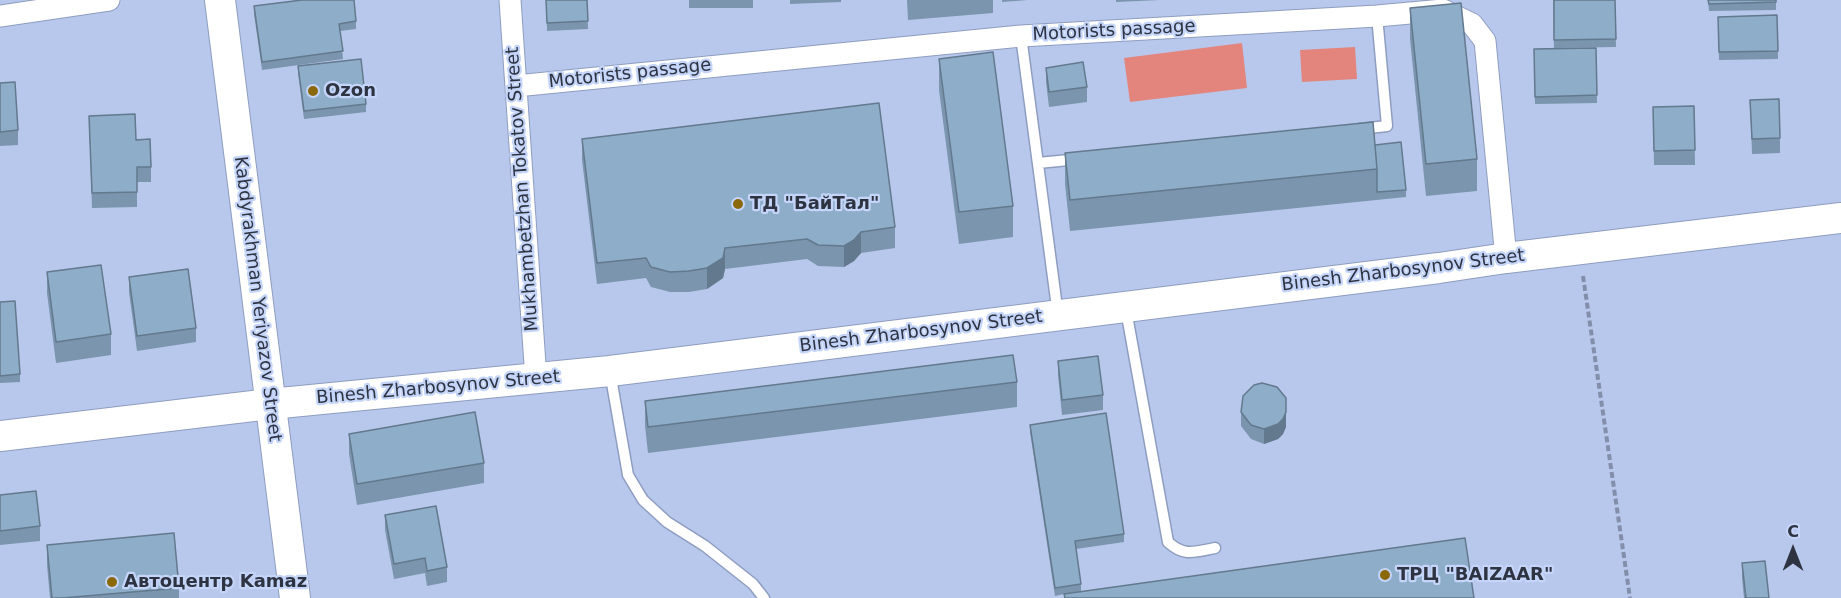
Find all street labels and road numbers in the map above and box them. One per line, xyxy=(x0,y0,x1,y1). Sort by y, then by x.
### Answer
street label: Motorists passage xyxy=(1032,16,1196,46)
street label: Mukhambetzhan Tokatov Street xyxy=(502,46,544,332)
street label: Motorists passage xyxy=(548,55,712,93)
street label: Kabdyrakhman Yeriyazov Street xyxy=(229,155,285,443)
street label: Binesh Zharbosynov Street xyxy=(1280,245,1526,297)
street label: Binesh Zharbosynov Street xyxy=(798,306,1044,358)
street label: Binesh Zharbosynov Street xyxy=(315,367,561,409)

